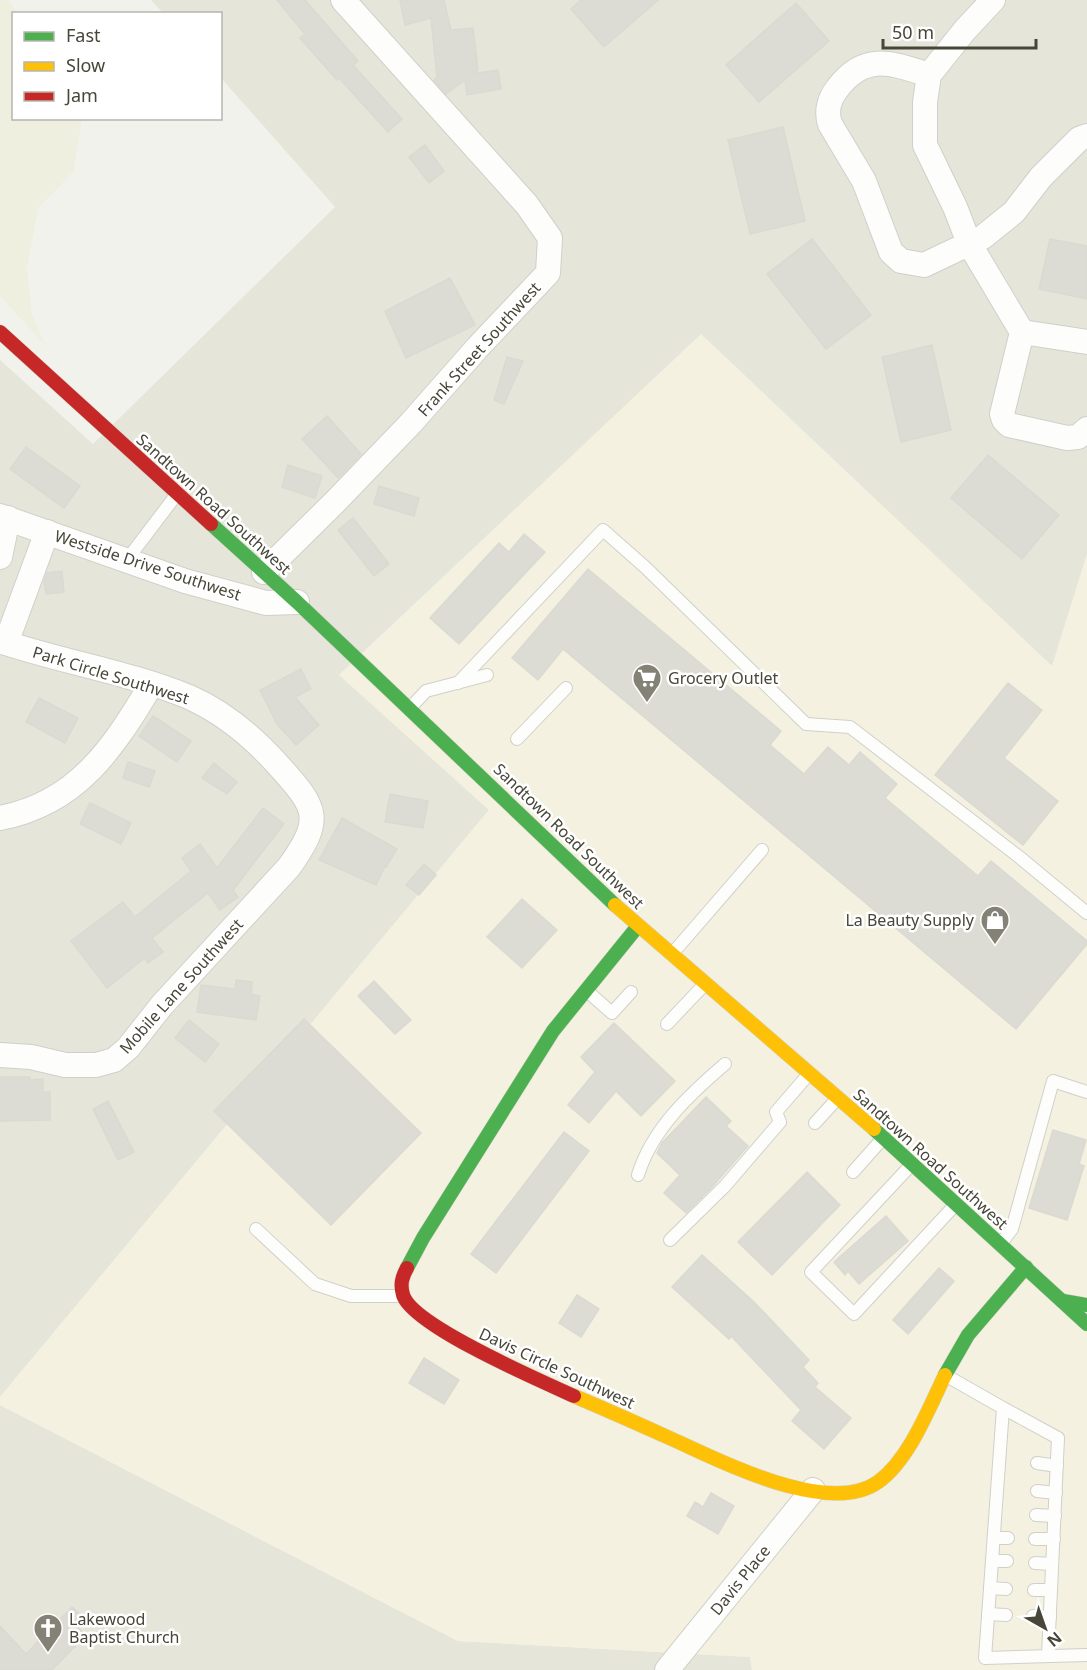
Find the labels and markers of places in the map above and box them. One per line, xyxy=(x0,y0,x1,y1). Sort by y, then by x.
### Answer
supermarket icon: Grocery Outlet xyxy=(631,662,663,704)
place label: Grocery Outlet xyxy=(668,667,779,689)
shop icon: La Beauty Supply xyxy=(979,904,1011,946)
place label: La Beauty Supply xyxy=(845,909,975,931)
place label: Lakewood Baptist Church xyxy=(69,1608,179,1648)
church icon: Lakewood Baptist Church xyxy=(32,1612,64,1654)

